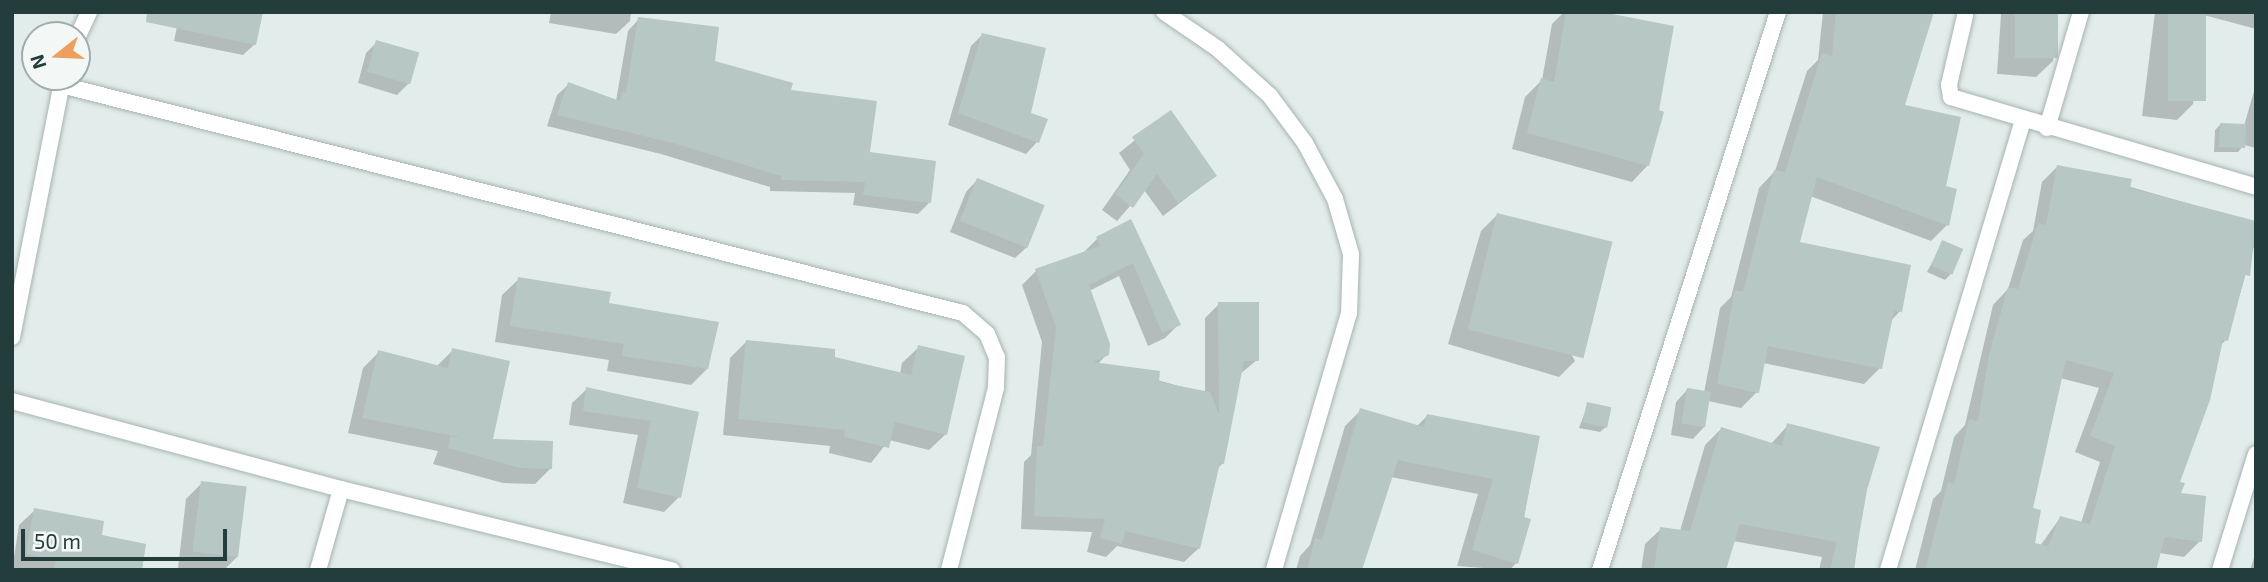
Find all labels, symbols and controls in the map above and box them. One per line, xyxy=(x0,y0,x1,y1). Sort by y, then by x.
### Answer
north arrow xyxy=(21,21,91,91)
text: N xyxy=(24,52,51,72)
scale bar xyxy=(24,516,231,560)
text: 50 m xyxy=(34,528,81,553)

